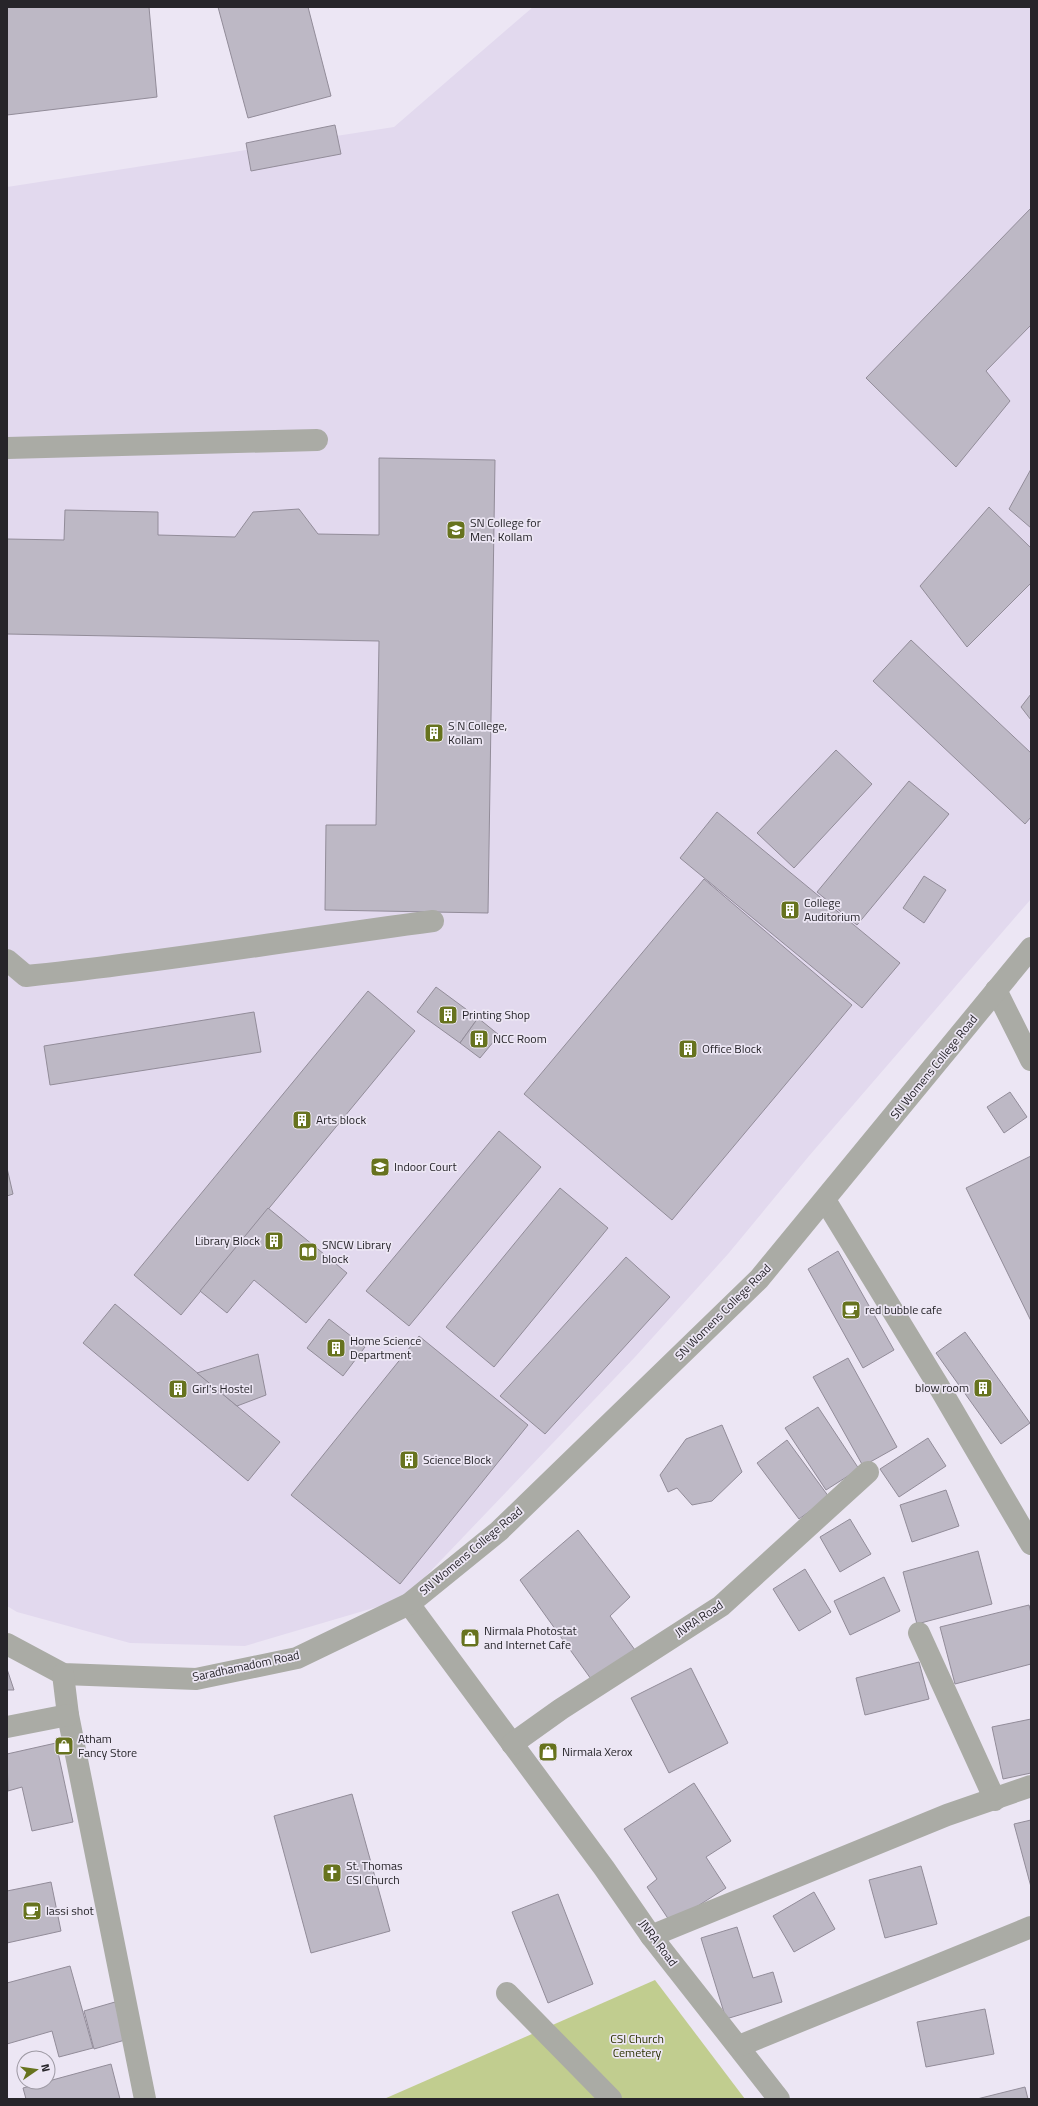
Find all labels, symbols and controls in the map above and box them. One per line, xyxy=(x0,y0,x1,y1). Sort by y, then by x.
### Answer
place label: SN College for Men, Kollam xyxy=(470,513,541,546)
school or university icon: SN College for Men, Kollam xyxy=(445,519,467,541)
place label: S N College, Kollam xyxy=(448,716,507,749)
building icon: S N College, Kollam xyxy=(423,722,445,744)
place label: College Auditorium xyxy=(804,893,860,926)
building icon: College Auditorium xyxy=(779,899,801,921)
building icon: Printing Shop xyxy=(437,1004,459,1026)
place label: Printing Shop xyxy=(462,1005,530,1024)
street label: SN Womens College Road xyxy=(885,1010,982,1123)
building icon: NCC Room xyxy=(468,1028,490,1050)
place label: NCC Room xyxy=(493,1029,547,1048)
building icon: Office Block xyxy=(677,1038,699,1060)
place label: Office Block xyxy=(702,1039,762,1058)
building icon: Arts block xyxy=(291,1109,313,1131)
place label: Arts block xyxy=(316,1110,366,1129)
school or university icon: Indoor Court xyxy=(369,1156,391,1178)
place label: Indoor Court xyxy=(394,1157,457,1176)
building icon: Library Block xyxy=(263,1230,285,1252)
place label: Library Block xyxy=(195,1231,260,1250)
place label: SNCW Library block xyxy=(322,1235,391,1268)
library icon: SNCW Library block xyxy=(297,1241,319,1263)
street label: SN Womens College Road xyxy=(670,1259,775,1364)
cafe icon: red bubble cafe xyxy=(840,1299,862,1321)
place label: red bubble cafe xyxy=(865,1300,942,1319)
place label: Home Science Department xyxy=(350,1331,421,1364)
building icon: Home Science Department xyxy=(325,1337,347,1359)
building icon: blow room xyxy=(972,1377,994,1399)
building icon: Girl's Hostel xyxy=(167,1378,189,1400)
place label: blow room xyxy=(915,1378,969,1397)
place label: Girl's Hostel xyxy=(192,1379,253,1398)
building icon: Science Block xyxy=(398,1449,420,1471)
place label: Science Block xyxy=(423,1450,491,1469)
street label: SN Womens College Road xyxy=(415,1502,527,1600)
street label: JNRA Road xyxy=(671,1595,727,1642)
place label: Nirmala Photostat and Internet Cafe xyxy=(484,1621,578,1654)
shop icon: Nirmala Photostat and Internet Cafe xyxy=(459,1627,481,1649)
street label: Saradhamadom Road xyxy=(191,1645,301,1686)
place label: Atham Fancy Store xyxy=(78,1729,137,1762)
shop icon: Atham Fancy Store xyxy=(53,1735,75,1757)
shop icon: Nirmala Xerox xyxy=(537,1741,559,1763)
place label: Nirmala Xerox xyxy=(562,1742,633,1761)
place label: St. Thomas CSI Church xyxy=(346,1856,403,1889)
church icon: St. Thomas CSI Church xyxy=(321,1862,343,1884)
cafe icon: lassi shot xyxy=(21,1900,43,1922)
place label: lassi shot xyxy=(46,1901,95,1920)
street label: JNRA Road xyxy=(634,1915,682,1970)
park label: CSI Church Cemetery xyxy=(610,2029,664,2062)
north arrow xyxy=(16,2050,56,2090)
text: N xyxy=(37,2062,54,2073)

